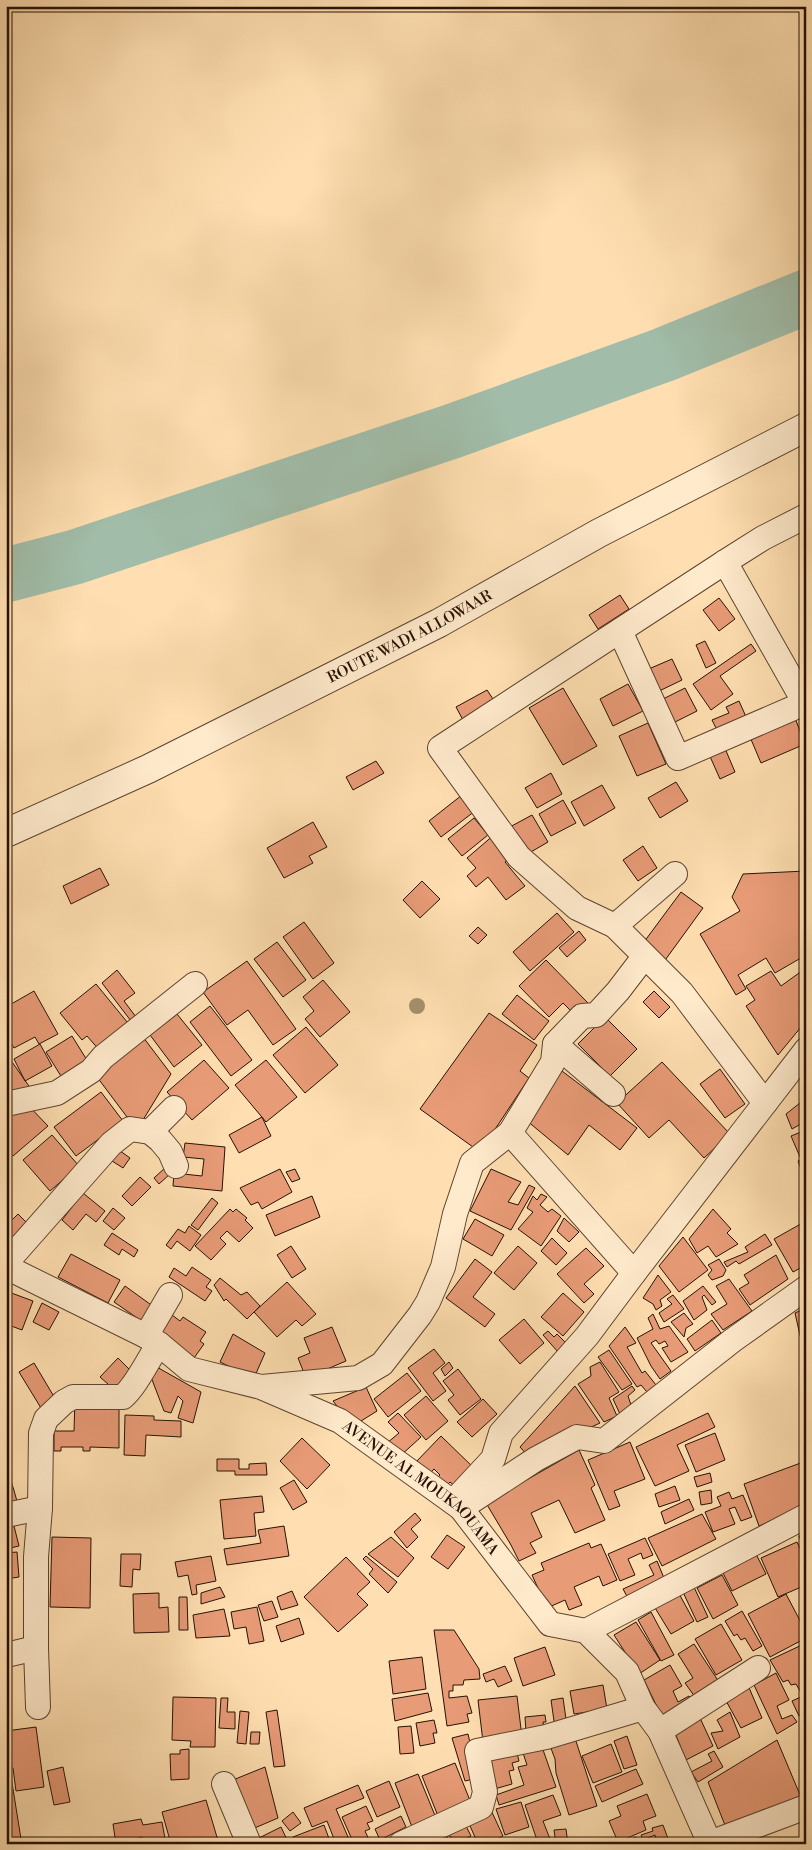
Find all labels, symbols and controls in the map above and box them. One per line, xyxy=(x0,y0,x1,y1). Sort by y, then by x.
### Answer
street label: ROUTE WADI ALLOWAAR xyxy=(324,585,496,687)
street label: AVENUE AL MOUKAOUAMA xyxy=(338,1416,503,1559)

